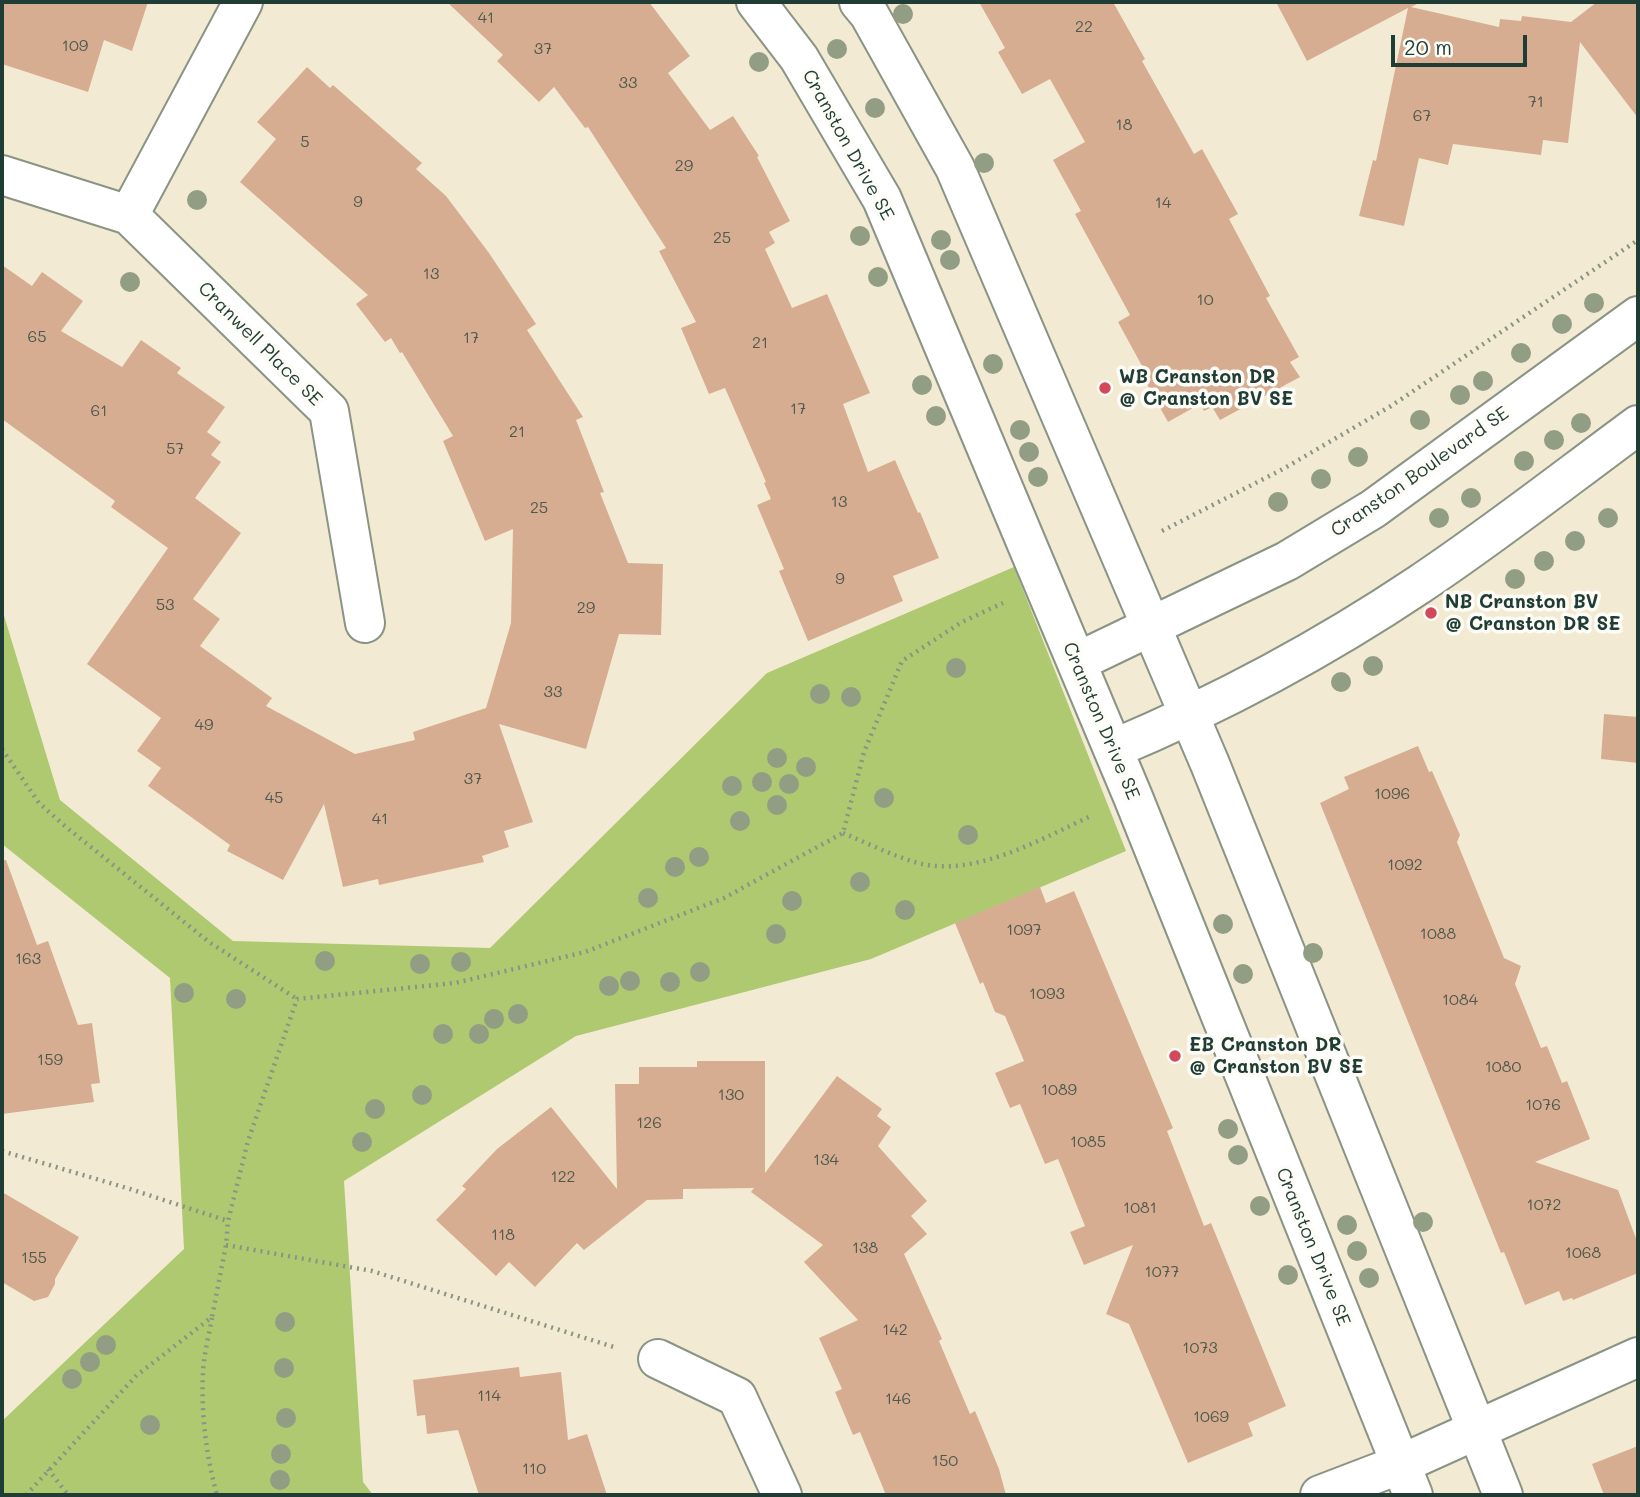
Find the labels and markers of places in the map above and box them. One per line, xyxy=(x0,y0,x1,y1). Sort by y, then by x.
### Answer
place label: WB Cranston DR @ Cranston BV SE xyxy=(1119,366,1293,410)
marker: WB Cranston DR @ Cranston BV SE xyxy=(1097,380,1113,396)
place label: NB Cranston BV @ Cranston DR SE xyxy=(1445,591,1621,635)
marker: NB Cranston BV @ Cranston DR SE xyxy=(1423,605,1439,621)
place label: EB Cranston DR @ Cranston BV SE xyxy=(1189,1034,1363,1078)
marker: EB Cranston DR @ Cranston BV SE xyxy=(1167,1048,1183,1064)

